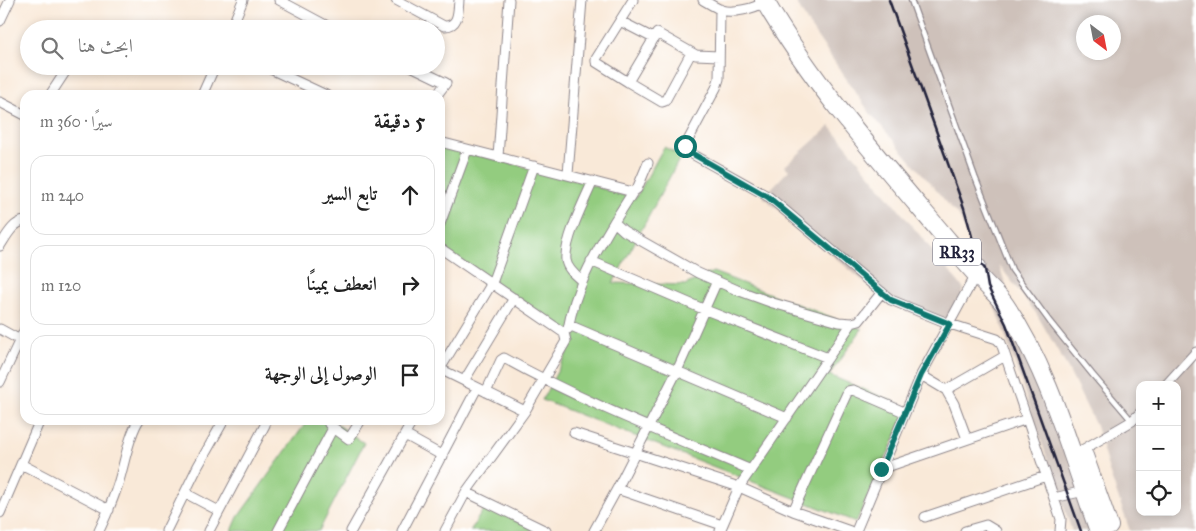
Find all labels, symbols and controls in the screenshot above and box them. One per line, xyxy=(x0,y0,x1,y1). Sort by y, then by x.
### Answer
north arrow xyxy=(1076,15,1121,60)
search box xyxy=(20,20,445,75)
icon: search xyxy=(38,34,66,62)
text: ابحث هنا xyxy=(78,34,133,57)
text: 5 دقيقة xyxy=(374,108,425,134)
text: سيرًا · 360 m xyxy=(40,112,113,131)
route start xyxy=(674,135,697,158)
icon: ahead xyxy=(396,181,424,209)
text: تابع السير xyxy=(323,182,377,205)
text: 240 m xyxy=(41,186,84,205)
road number: RR33 xyxy=(933,238,981,266)
icon: right xyxy=(396,271,424,299)
text: انعطف يمينًا xyxy=(307,272,377,295)
text: 120 m xyxy=(41,276,81,295)
icon: arrive xyxy=(396,361,424,389)
text: الوصول إلى الوجهة xyxy=(265,362,377,385)
map controls xyxy=(1136,381,1181,516)
button: + xyxy=(1136,381,1181,426)
button: − xyxy=(1136,426,1181,471)
route end xyxy=(870,458,893,481)
button: locate xyxy=(1136,471,1181,516)

